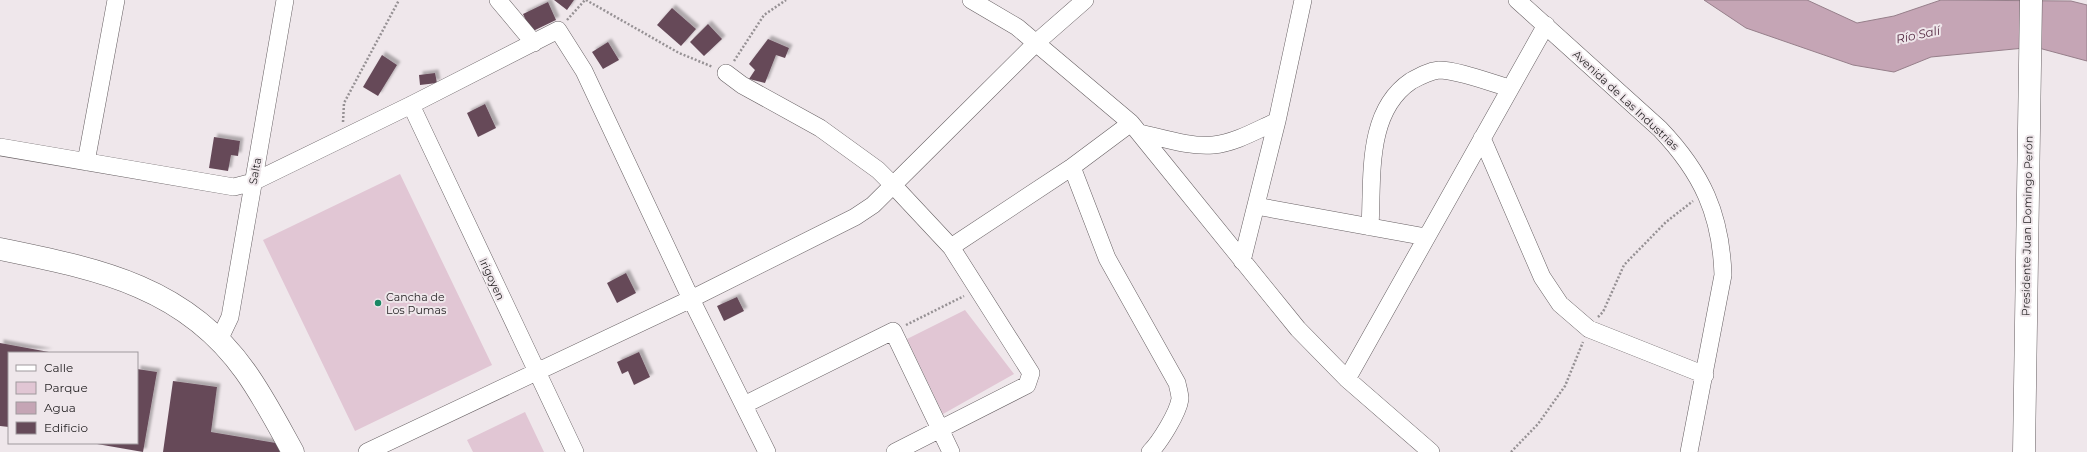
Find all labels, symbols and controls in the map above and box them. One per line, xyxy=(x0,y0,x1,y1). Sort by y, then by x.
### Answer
water label: Río Salí xyxy=(1895,22,1943,46)
street label: Avenida de Las Industrias xyxy=(1570,47,1682,153)
street label: Presidente Juan Domingo Perón xyxy=(2018,136,2036,316)
street label: Salta xyxy=(246,157,264,185)
street label: Irigoyen xyxy=(476,256,508,302)
place label: Cancha de Los Pumas xyxy=(386,290,447,317)
marker: Cancha de Los Pumas xyxy=(373,298,383,308)
legend xyxy=(8,352,138,444)
text: Calle xyxy=(44,360,73,375)
text: Parque xyxy=(44,380,88,395)
text: Agua xyxy=(44,400,76,415)
text: Edificio xyxy=(44,420,88,435)

